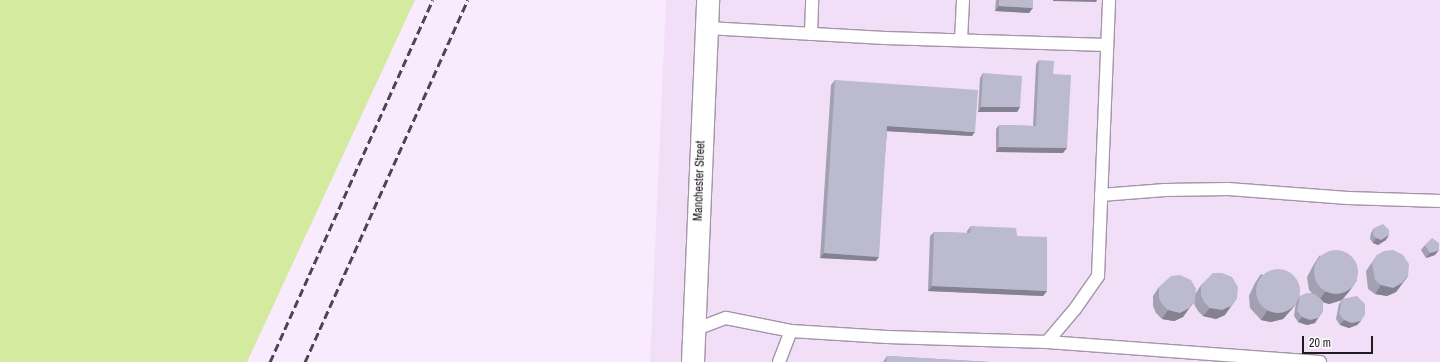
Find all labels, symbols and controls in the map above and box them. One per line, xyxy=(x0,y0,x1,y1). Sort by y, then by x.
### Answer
street label: Manchester Street xyxy=(691,141,709,221)
scale bar xyxy=(1304,328,1375,354)
text: 20 m xyxy=(1309,335,1331,351)

